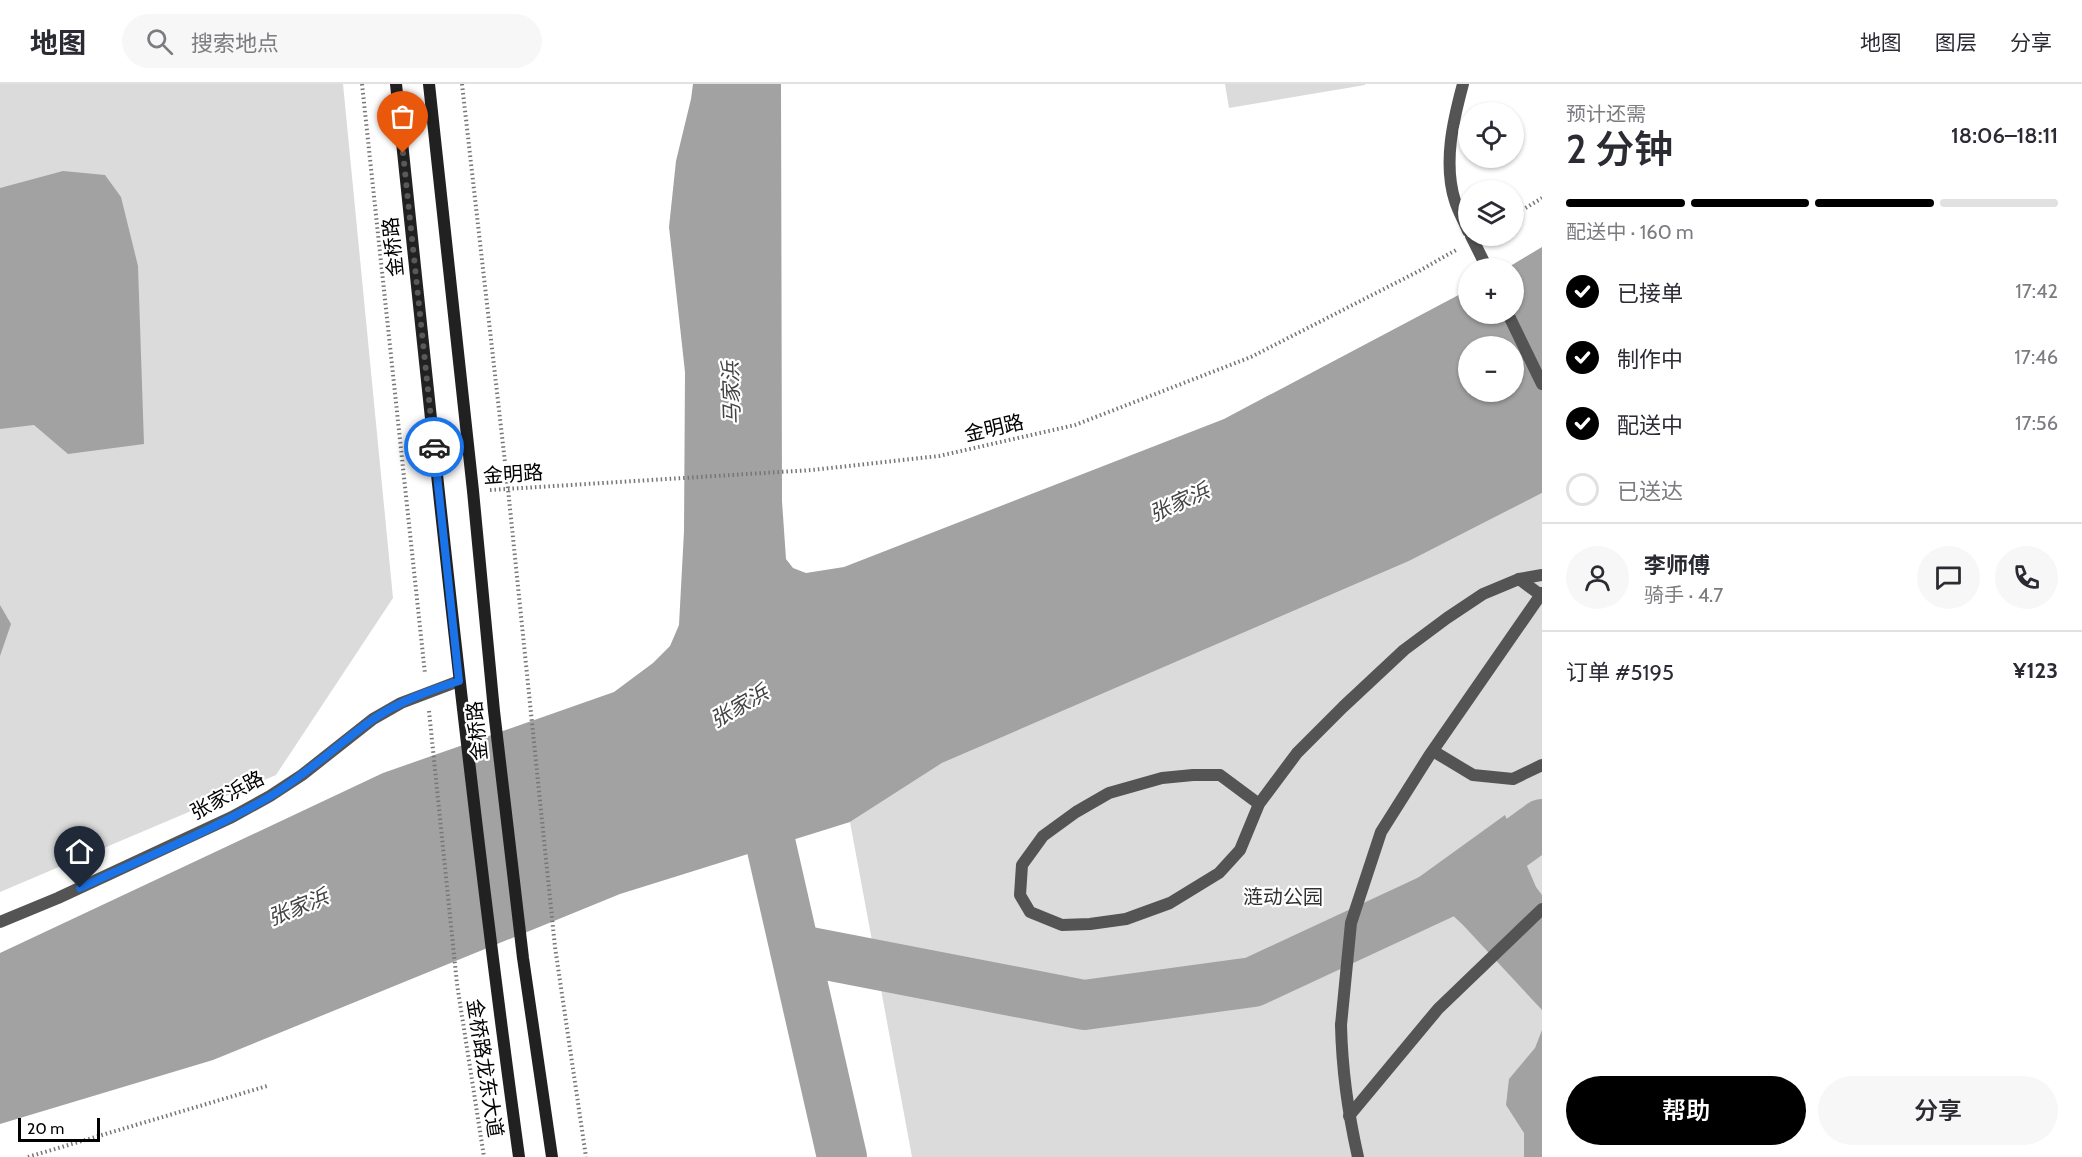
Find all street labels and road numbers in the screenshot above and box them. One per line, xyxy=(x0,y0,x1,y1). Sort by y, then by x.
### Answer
street label: 金桥路 xyxy=(378,216,408,278)
street label: 金明路 xyxy=(962,410,1026,446)
street label: 金明路 xyxy=(482,460,544,488)
street label: 金桥路 xyxy=(462,700,492,762)
street label: 张家浜路 xyxy=(186,766,268,824)
street label: 金桥路龙东大道 xyxy=(462,997,508,1139)

